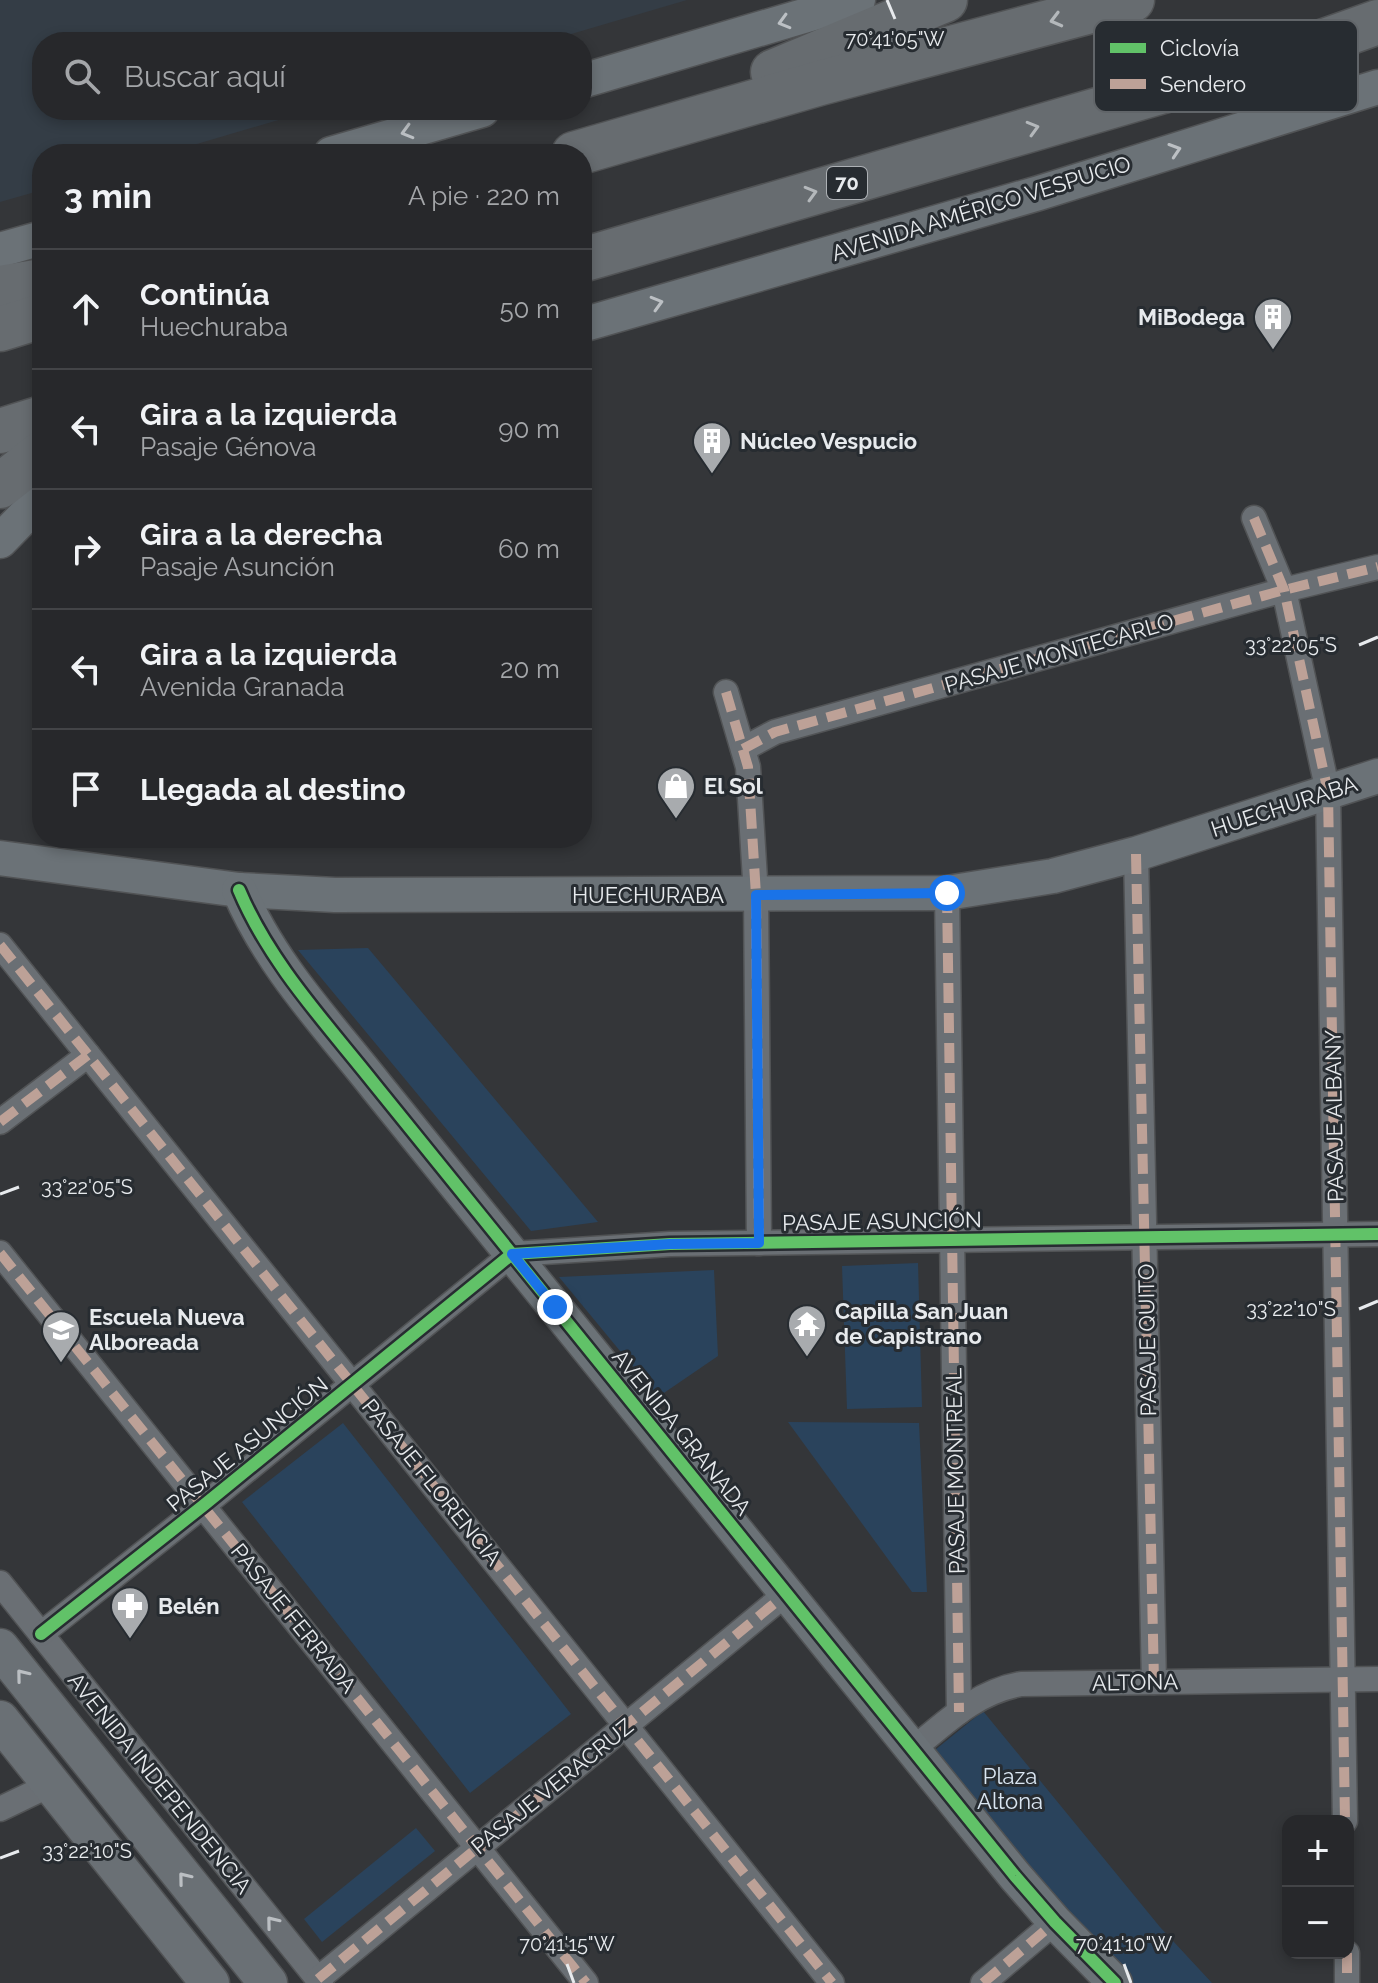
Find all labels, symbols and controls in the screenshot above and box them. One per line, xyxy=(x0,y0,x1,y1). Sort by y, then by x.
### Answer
one-way arrow xyxy=(1050,11,1064,27)
one-way arrow xyxy=(777,13,791,29)
legend xyxy=(1094,20,1358,112)
text: 70°41'05"W xyxy=(846,27,945,51)
search box xyxy=(32,32,592,120)
text: Ciclovía xyxy=(1160,35,1239,61)
icon: search xyxy=(60,54,104,98)
text: Buscar aquí xyxy=(124,59,286,94)
text: Sendero xyxy=(1160,71,1246,97)
one-way arrow xyxy=(1025,121,1039,138)
one-way arrow xyxy=(401,123,415,139)
one-way arrow xyxy=(1167,143,1181,159)
street label: AVENIDA AMÉRICO VESPUCIO xyxy=(828,150,1134,266)
road number: 70 xyxy=(827,167,867,199)
text: 3 min xyxy=(64,176,152,216)
text: A pie · 220 m xyxy=(408,181,560,211)
one-way arrow xyxy=(803,186,817,202)
text: Continúa xyxy=(140,277,270,312)
icon: ahead xyxy=(64,287,108,331)
text: 50 m xyxy=(499,294,560,324)
one-way arrow xyxy=(649,296,663,312)
building icon: MiBodega xyxy=(1252,296,1294,351)
place label: MiBodega xyxy=(1138,304,1245,330)
text: Huechuraba xyxy=(140,312,288,342)
text: Gira a la izquierda xyxy=(140,397,397,432)
icon: left xyxy=(64,407,108,451)
text: 90 m xyxy=(498,414,560,444)
building icon: Núcleo Vespucio xyxy=(691,420,733,475)
place label: Núcleo Vespucio xyxy=(740,428,917,454)
text: Pasaje Génova xyxy=(140,432,316,462)
text: Gira a la derecha xyxy=(140,517,383,552)
icon: right xyxy=(64,527,108,571)
text: 60 m xyxy=(498,534,560,564)
text: Pasaje Asunción xyxy=(140,552,335,582)
street label: PASAJE MONTECARLO xyxy=(942,608,1176,698)
text: 33°22'05"S xyxy=(1245,633,1337,657)
text: Gira a la izquierda xyxy=(140,637,397,672)
icon: left xyxy=(64,647,108,691)
text: 20 m xyxy=(500,654,560,684)
text: Avenida Granada xyxy=(140,672,345,702)
shop icon: El Sol xyxy=(655,765,697,820)
icon: arrive xyxy=(64,767,108,811)
street label: HUECHURABA xyxy=(1208,770,1361,842)
text: Llegada al destino xyxy=(140,772,406,807)
place label: El Sol xyxy=(704,773,764,799)
route start xyxy=(929,875,965,911)
street label: HUECHURABA xyxy=(572,882,724,908)
street label: PASAJE ALBANY xyxy=(1319,1030,1349,1202)
text: 33°22'05"S xyxy=(41,1175,133,1199)
street label: PASAJE ASUNCIÓN xyxy=(782,1206,982,1236)
street label: PASAJE QUITO xyxy=(1133,1263,1161,1417)
route end xyxy=(537,1289,573,1325)
text: 33°22'10"S xyxy=(1246,1297,1336,1321)
place label: Capilla San Juan de Capistrano xyxy=(835,1298,1008,1349)
temple icon: Capilla San Juan de Capistrano xyxy=(786,1303,828,1358)
place label: Escuela Nueva Alboreada xyxy=(89,1304,245,1355)
school or university icon: Escuela Nueva Alboreada xyxy=(40,1309,82,1364)
street label: AVENIDA GRANADA xyxy=(607,1344,757,1520)
street label: PASAJE MONTREAL xyxy=(940,1367,970,1574)
street label: PASAJE ASUNCIÓN xyxy=(161,1371,333,1517)
street label: PASAJE FLORENCIA xyxy=(357,1394,507,1571)
street label: PASAJE FERRADA xyxy=(226,1538,362,1698)
pharmacy icon: Belén xyxy=(109,1585,151,1640)
place label: Belén xyxy=(158,1593,220,1619)
street label: AVENIDA INDEPENDENCIA xyxy=(63,1667,257,1899)
street label: ALTONA xyxy=(1092,1668,1179,1696)
one-way arrow xyxy=(17,1670,32,1684)
street label: PASAJE VERACRUZ xyxy=(466,1713,638,1859)
park label: Plaza Altona xyxy=(977,1763,1043,1814)
map controls xyxy=(1282,1815,1354,1959)
button: + xyxy=(1282,1815,1354,1887)
text: 33°22'10"S xyxy=(42,1839,132,1863)
one-way arrow xyxy=(180,1872,194,1887)
button: − xyxy=(1282,1887,1354,1959)
one-way arrow xyxy=(267,1917,282,1931)
text: 70°41'15"W xyxy=(519,1932,615,1956)
text: 70°41'10"W xyxy=(1076,1932,1172,1956)

